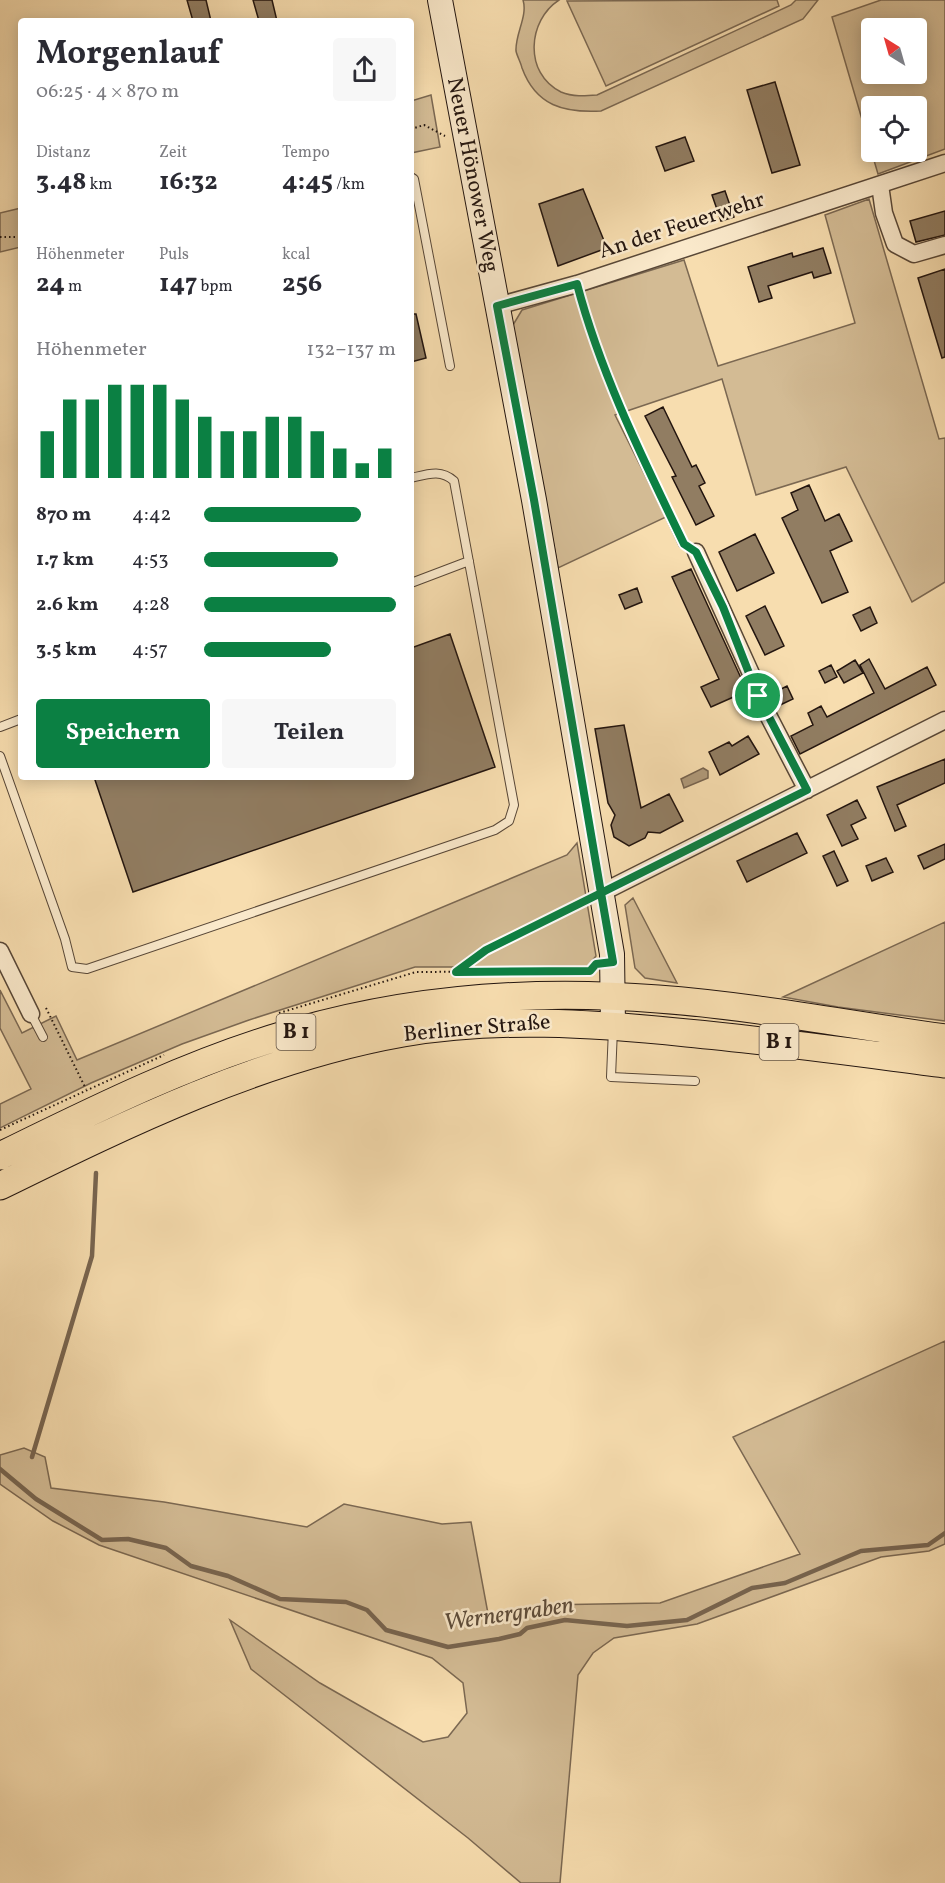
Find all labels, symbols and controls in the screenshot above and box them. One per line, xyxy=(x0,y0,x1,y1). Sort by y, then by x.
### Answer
north arrow xyxy=(861,18,927,84)
map controls xyxy=(861,18,927,162)
text: Morgenlauf xyxy=(36,32,221,78)
button: share xyxy=(333,38,396,101)
street label: Neuer Hönower Weg xyxy=(438,75,506,275)
text: 06:25 · 4 × 870 m xyxy=(36,78,179,106)
button: locate xyxy=(861,96,927,162)
text: Distanz xyxy=(36,142,91,164)
text: Zeit xyxy=(159,142,187,164)
text: Tempo xyxy=(282,142,330,164)
text: 3.48 xyxy=(36,164,86,200)
text: 16:32 xyxy=(159,164,218,200)
text: 4:45 xyxy=(282,164,333,200)
text: km xyxy=(86,174,112,196)
text: /km xyxy=(333,174,365,196)
street label: An der Feuerwehr xyxy=(595,185,769,267)
text: Höhenmeter xyxy=(36,244,125,266)
text: Puls xyxy=(159,244,189,266)
text: kcal xyxy=(282,244,310,266)
text: 24 xyxy=(36,266,65,302)
text: 147 xyxy=(159,266,197,302)
text: 256 xyxy=(282,266,322,302)
text: m xyxy=(65,276,82,298)
text: bpm xyxy=(197,276,233,298)
text: Höhenmeter xyxy=(36,336,147,364)
text: 132–137 m xyxy=(307,336,396,364)
text: 870 m xyxy=(36,501,91,529)
text: 4:42 xyxy=(132,501,171,529)
text: 1.7 km xyxy=(36,546,94,574)
text: 4:53 xyxy=(132,546,169,574)
text: 2.6 km xyxy=(36,591,99,619)
text: 4:28 xyxy=(132,591,170,619)
text: 3.5 km xyxy=(36,636,97,664)
text: 4:57 xyxy=(132,636,168,664)
pin xyxy=(732,670,783,721)
icon: arrive xyxy=(741,679,774,712)
button: Speichern xyxy=(36,699,210,768)
button: Teilen xyxy=(222,699,396,768)
street label: Berliner Straße xyxy=(402,1007,552,1051)
road number: B 1 xyxy=(276,1014,316,1050)
road number: B 1 xyxy=(760,1024,798,1060)
water label: Wernergraben xyxy=(442,1589,576,1641)

